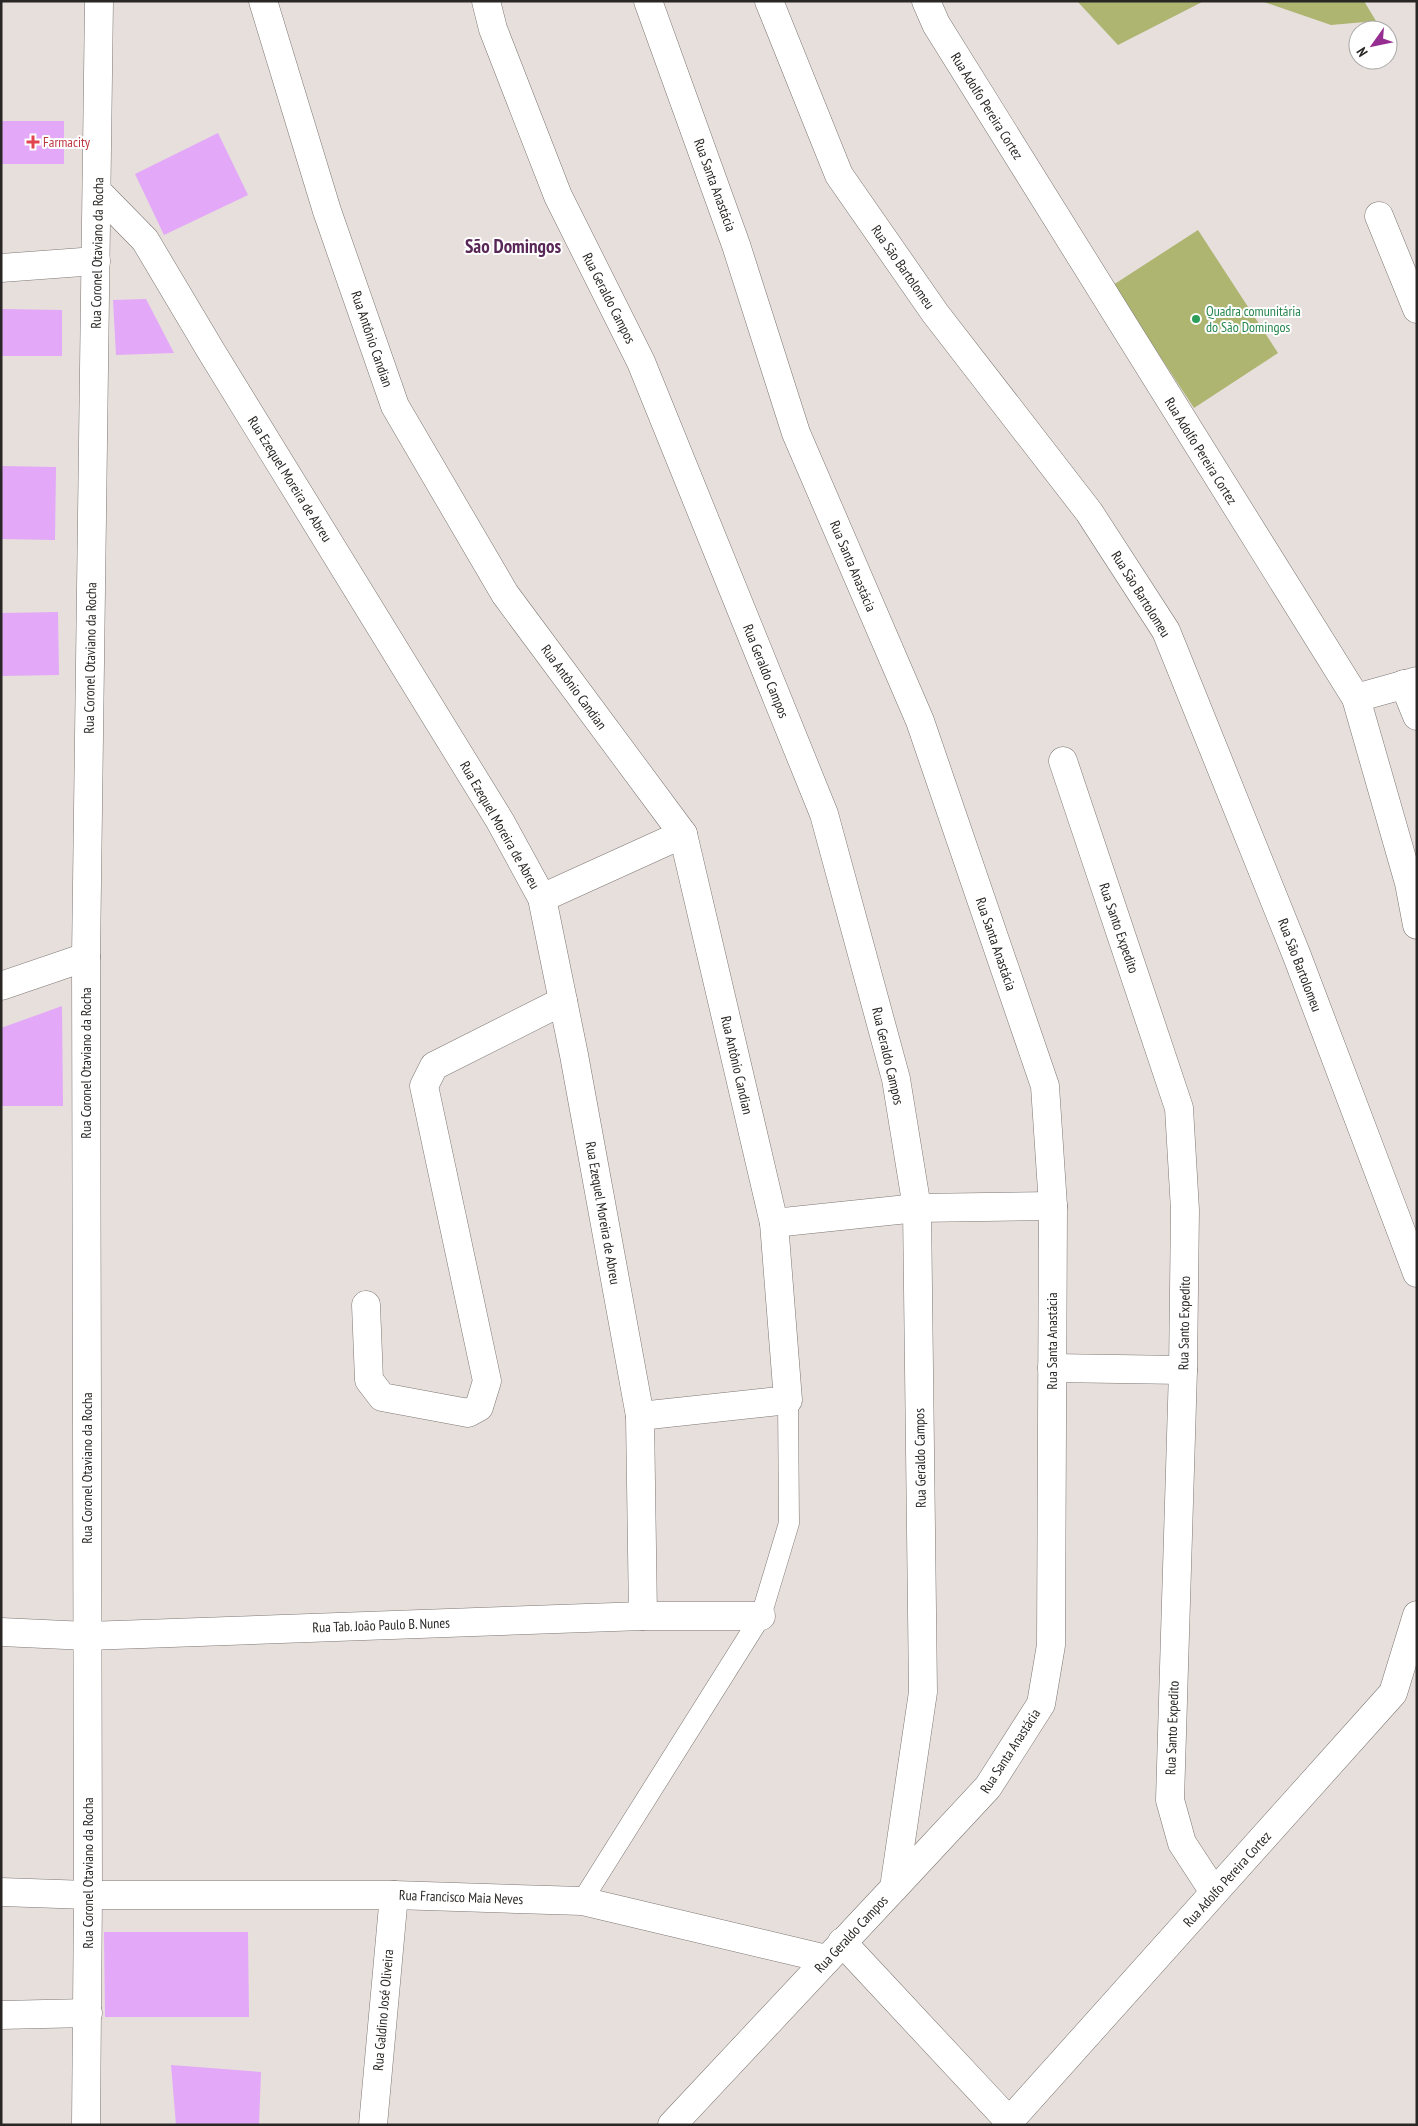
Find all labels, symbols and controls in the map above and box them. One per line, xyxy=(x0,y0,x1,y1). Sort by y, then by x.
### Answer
north arrow xyxy=(1348,20,1398,70)
text: N xyxy=(1352,44,1372,60)
street label: Rua Adolfo Pereira Cortez xyxy=(947,49,1027,163)
place label: Farmacity xyxy=(43,133,91,151)
marker: Farmacity xyxy=(27,136,39,148)
street label: Rua Santa Anastácia xyxy=(690,136,740,234)
street label: Rua Coronel Otaviano da Rocha xyxy=(87,177,107,329)
street label: Rua São Bartolomeu xyxy=(867,222,939,312)
district label: São Domingos xyxy=(465,234,561,258)
street label: Rua Geraldo Campos xyxy=(578,250,640,347)
street label: Rua Antônio Candian xyxy=(347,289,397,389)
place label: Quadra comunitária do São Domingos xyxy=(1206,302,1301,336)
marker: Quadra comunitária do São Domingos xyxy=(1190,313,1202,325)
street label: Rua Adolfo Pereira Cortez xyxy=(1161,394,1241,508)
street label: Rua Ezequel Moreira de Abreu xyxy=(244,413,336,545)
street label: Rua Santa Anastácia xyxy=(826,518,880,614)
street label: Rua São Bartolomeu xyxy=(1107,548,1175,640)
street label: Rua Coronel Otaviano da Rocha xyxy=(80,582,100,734)
street label: Rua Geraldo Campos xyxy=(739,621,793,721)
street label: Rua Antônio Candian xyxy=(537,641,611,733)
street label: Rua Ezequel Moreira de Abreu xyxy=(456,758,544,892)
street label: Rua Santo Expedito xyxy=(1095,880,1143,976)
street label: Rua Santa Anastácia xyxy=(972,895,1020,993)
street label: Rua São Bartolomeu xyxy=(1274,916,1326,1014)
street label: Rua Coronel Otaviano da Rocha xyxy=(77,987,95,1139)
street label: Rua Geraldo Campos xyxy=(868,1005,908,1107)
street label: Rua Antônio Candian xyxy=(717,1014,757,1116)
street label: Rua Ezequel Moreira de Abreu xyxy=(582,1140,624,1286)
street label: Rua Santo Expedito xyxy=(1174,1276,1194,1370)
street label: Rua Santa Anastácia xyxy=(1043,1292,1061,1390)
street label: Rua Coronel Otaviano da Rocha xyxy=(78,1392,96,1544)
street label: Rua Geraldo Campos xyxy=(910,1408,930,1508)
street label: Rua Tab. João Paulo B. Nunes xyxy=(312,1614,450,1636)
street label: Rua Santo Expedito xyxy=(1161,1681,1183,1775)
street label: Rua Santa Anastácia xyxy=(976,1705,1044,1797)
street label: Rua Coronel Otaviano da Rocha xyxy=(79,1797,97,1949)
street label: Rua Adolfo Pereira Cortez xyxy=(1179,1827,1275,1931)
street label: Rua Francisco Maia Neves xyxy=(399,1886,524,1908)
street label: Rua Geraldo Campos xyxy=(810,1891,892,1977)
street label: Rua Galdino José Oliveira xyxy=(369,1948,397,2072)

